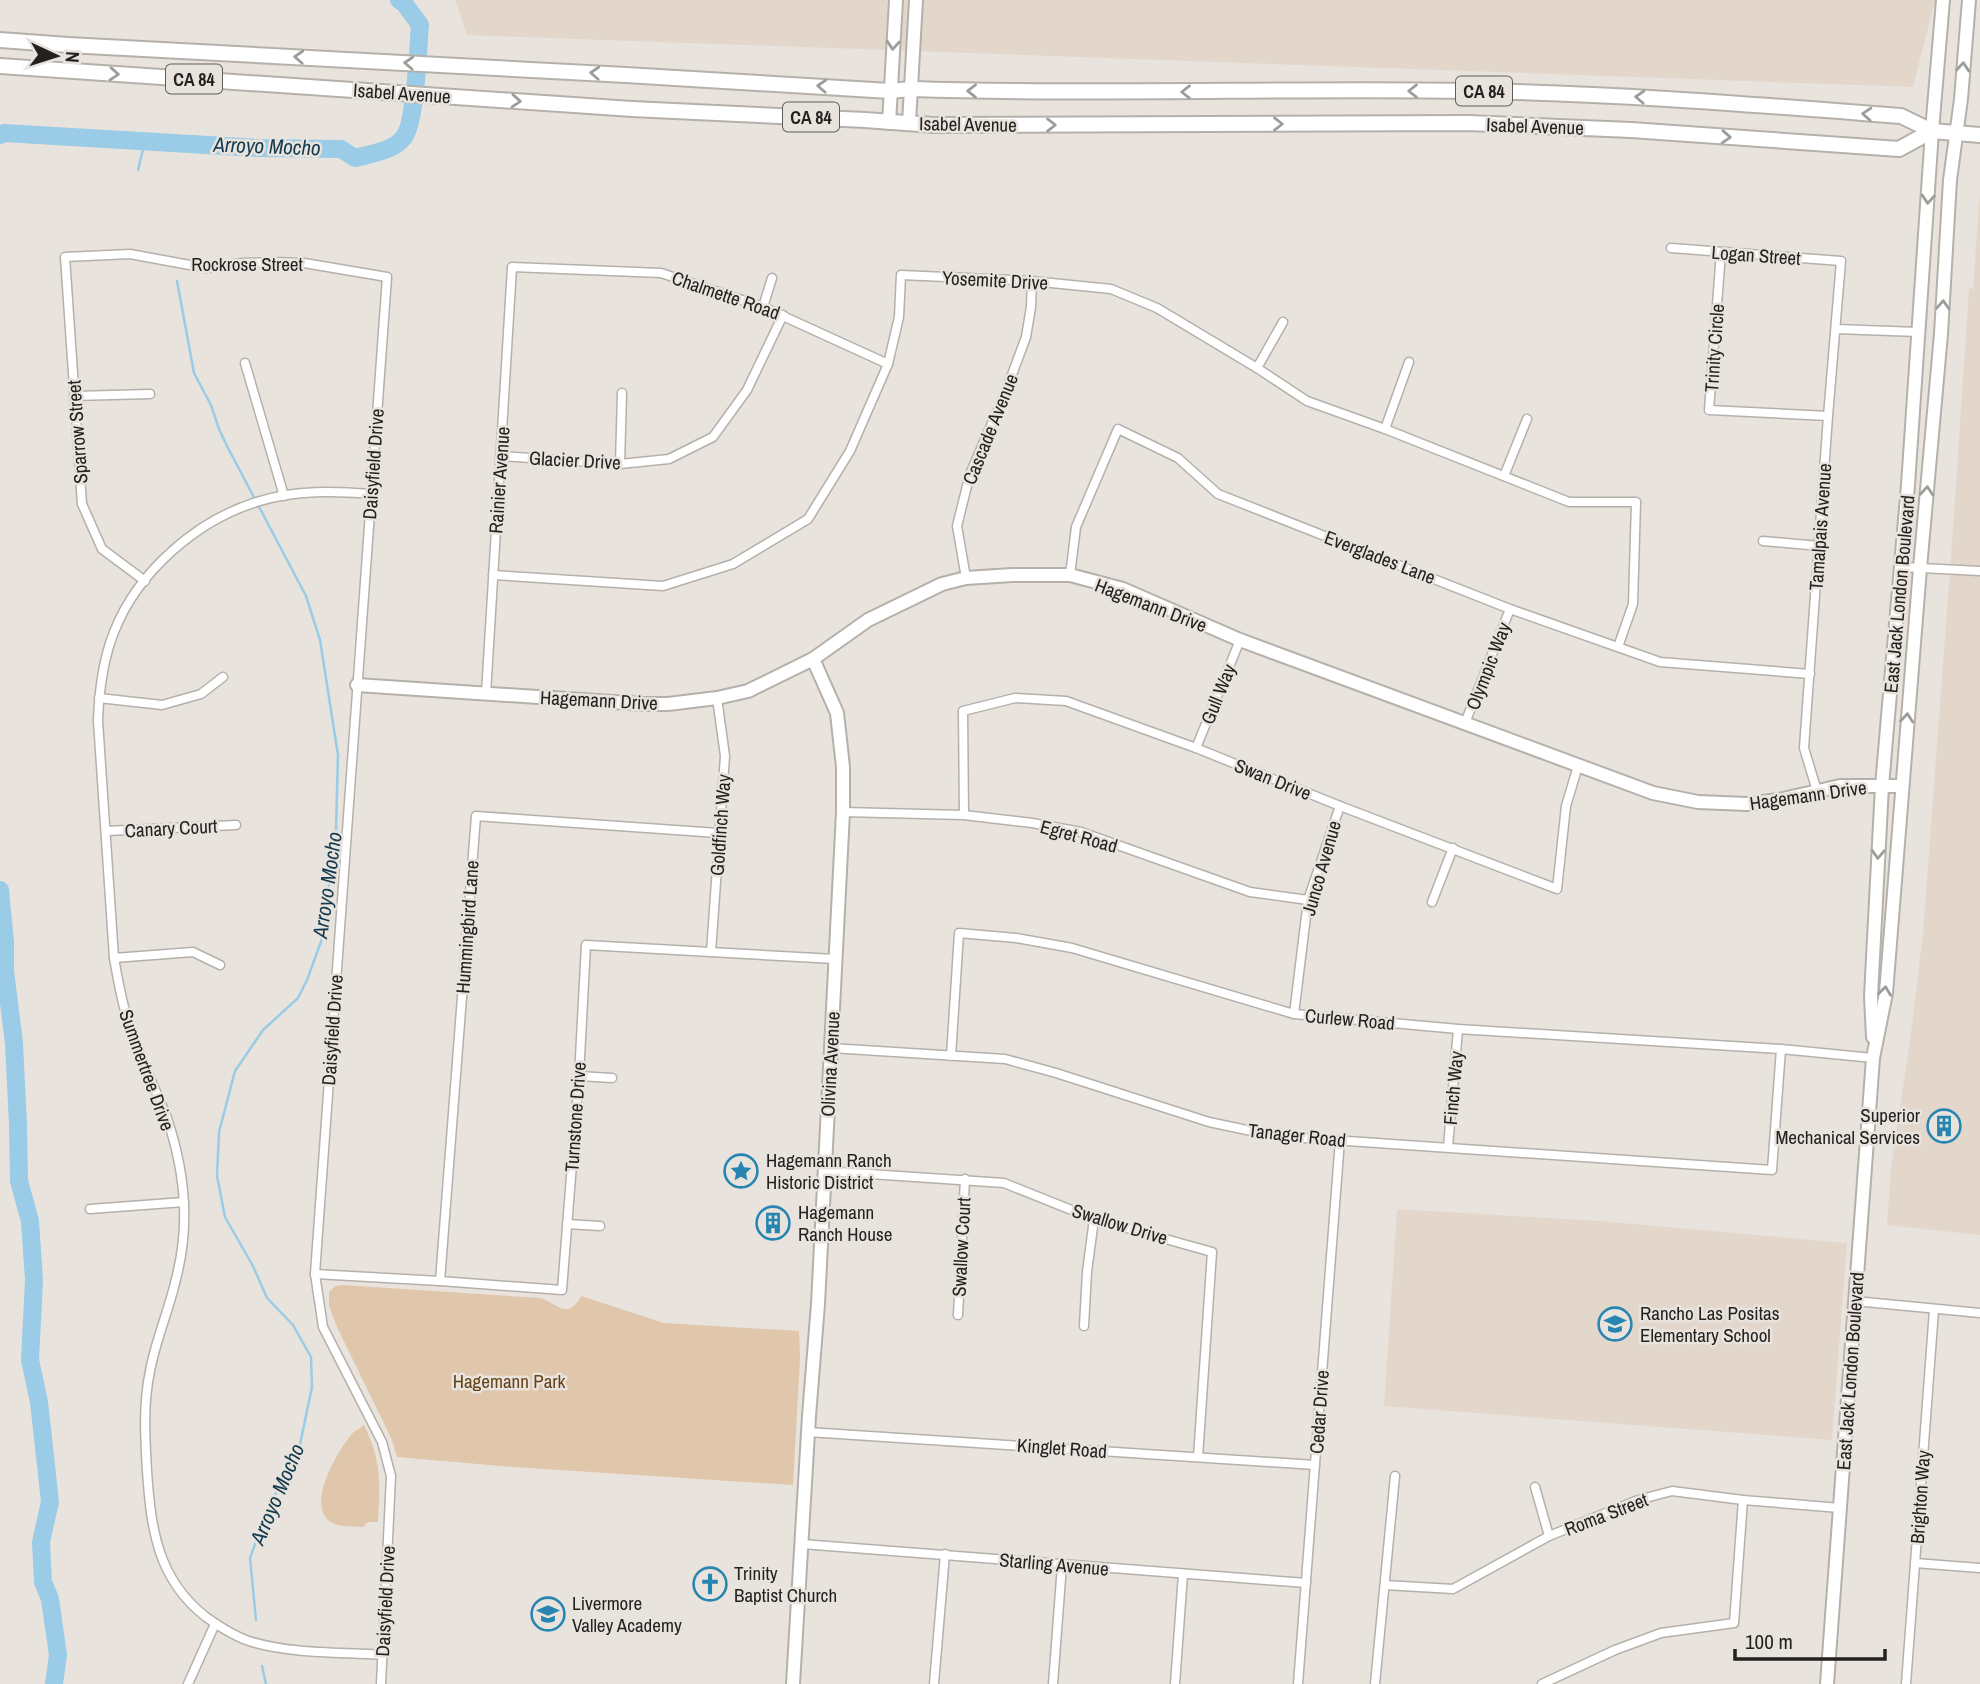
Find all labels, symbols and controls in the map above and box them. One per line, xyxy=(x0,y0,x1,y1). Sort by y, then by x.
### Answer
north arrow xyxy=(21,21,91,91)
one-way arrow xyxy=(886,40,901,51)
one-way arrow xyxy=(293,50,304,65)
text: N xyxy=(60,51,86,64)
one-way arrow xyxy=(403,56,414,71)
one-way arrow xyxy=(1955,61,1970,72)
road number: CA 84 xyxy=(166,64,222,94)
one-way arrow xyxy=(589,65,600,80)
one-way arrow xyxy=(108,66,119,81)
road number: CA 84 xyxy=(1456,76,1512,106)
street label: Isabel Avenue xyxy=(352,77,452,109)
one-way arrow xyxy=(817,79,828,94)
one-way arrow xyxy=(966,83,977,98)
one-way arrow xyxy=(1407,83,1418,99)
one-way arrow xyxy=(1180,84,1190,100)
one-way arrow xyxy=(1635,90,1646,105)
one-way arrow xyxy=(510,93,521,108)
road number: CA 84 xyxy=(783,103,839,132)
one-way arrow xyxy=(1862,107,1873,122)
street label: Isabel Avenue xyxy=(919,110,1017,138)
street label: Isabel Avenue xyxy=(1486,111,1584,141)
one-way arrow xyxy=(1274,116,1284,132)
one-way arrow xyxy=(1046,117,1057,133)
one-way arrow xyxy=(1721,129,1732,144)
water label: Arroyo Mocho xyxy=(212,130,321,162)
one-way arrow xyxy=(1921,194,1936,205)
street label: Logan Street xyxy=(1711,239,1802,271)
street label: Rockrose Street xyxy=(191,251,304,277)
street label: Chalmette Road xyxy=(669,264,783,326)
street label: Yosemite Drive xyxy=(941,264,1049,296)
one-way arrow xyxy=(1935,300,1950,311)
street label: Trinity Circle xyxy=(1698,303,1730,393)
street label: Cascade Avenue xyxy=(956,370,1024,488)
street label: Sparrow Street xyxy=(60,379,94,485)
street label: Daisyfield Drive xyxy=(356,408,390,520)
street label: Rainier Avenue xyxy=(482,426,516,534)
street label: Glacier Drive xyxy=(528,445,622,475)
street label: Tamalpais Avenue xyxy=(1803,463,1837,591)
one-way arrow xyxy=(1919,485,1934,496)
street label: East Jack London Boulevard xyxy=(1877,494,1921,694)
street label: Everglades Lane xyxy=(1321,524,1439,590)
street label: Hagemann Drive xyxy=(1091,572,1211,638)
street label: Olympic Way xyxy=(1459,618,1517,714)
street label: Gull Way xyxy=(1194,660,1242,728)
street label: Hagemann Drive xyxy=(540,684,658,716)
one-way arrow xyxy=(1899,712,1914,723)
street label: Swan Drive xyxy=(1231,752,1315,806)
street label: Goldfinch Way xyxy=(703,773,737,877)
street label: Hagemann Drive xyxy=(1748,774,1868,816)
street label: Canary Court xyxy=(124,813,219,843)
street label: Egret Road xyxy=(1038,813,1120,859)
street label: Junco Avenue xyxy=(1295,817,1347,919)
water label: Arroyo Mocho xyxy=(305,830,349,941)
one-way arrow xyxy=(1871,849,1886,860)
street label: Hummingbird Lane xyxy=(449,860,485,994)
street label: Daisyfield Drive xyxy=(315,974,349,1086)
one-way arrow xyxy=(1878,985,1893,997)
street label: Curlew Road xyxy=(1304,1002,1396,1036)
street label: Summertree Drive xyxy=(113,1006,181,1134)
street label: Olivina Avenue xyxy=(814,1011,846,1117)
street label: Finch Way xyxy=(1437,1050,1469,1126)
street label: Turnstone Drive xyxy=(558,1061,592,1173)
place label: Superior Mechanical Services xyxy=(1775,1102,1921,1150)
building icon: Superior Mechanical Services xyxy=(1925,1107,1963,1145)
street label: Tanager Road xyxy=(1247,1117,1347,1153)
place label: Hagemann Ranch Historic District xyxy=(766,1147,892,1195)
place icon: Hagemann Ranch Historic District xyxy=(722,1152,760,1190)
street label: Swallow Court xyxy=(945,1196,977,1297)
street label: Swallow Drive xyxy=(1069,1197,1171,1251)
place label: Hagemann Ranch House xyxy=(798,1199,892,1247)
building icon: Hagemann Ranch House xyxy=(754,1204,792,1242)
street label: East Jack London Boulevard xyxy=(1830,1271,1870,1471)
place label: Rancho Las Positas Elementary School xyxy=(1640,1300,1780,1348)
school or university icon: Rancho Las Positas Elementary School xyxy=(1596,1305,1634,1343)
park label: Hagemann Park xyxy=(453,1368,565,1394)
street label: Cedar Drive xyxy=(1303,1369,1335,1455)
street label: Kinglet Road xyxy=(1016,1432,1108,1464)
water label: Arroyo Mocho xyxy=(242,1439,311,1550)
street label: Brighton Way xyxy=(1904,1449,1936,1545)
street label: Roma Street xyxy=(1561,1486,1652,1542)
street label: Daisyfield Drive xyxy=(369,1545,401,1657)
street label: Starling Avenue xyxy=(998,1546,1110,1582)
place label: Trinity Baptist Church xyxy=(734,1560,837,1608)
church icon: Trinity Baptist Church xyxy=(691,1565,729,1603)
place label: Livermore Valley Academy xyxy=(572,1590,682,1638)
school or university icon: Livermore Valley Academy xyxy=(529,1595,567,1633)
scale bar xyxy=(1735,1618,1885,1662)
text: 100 m xyxy=(1745,1627,1793,1656)

